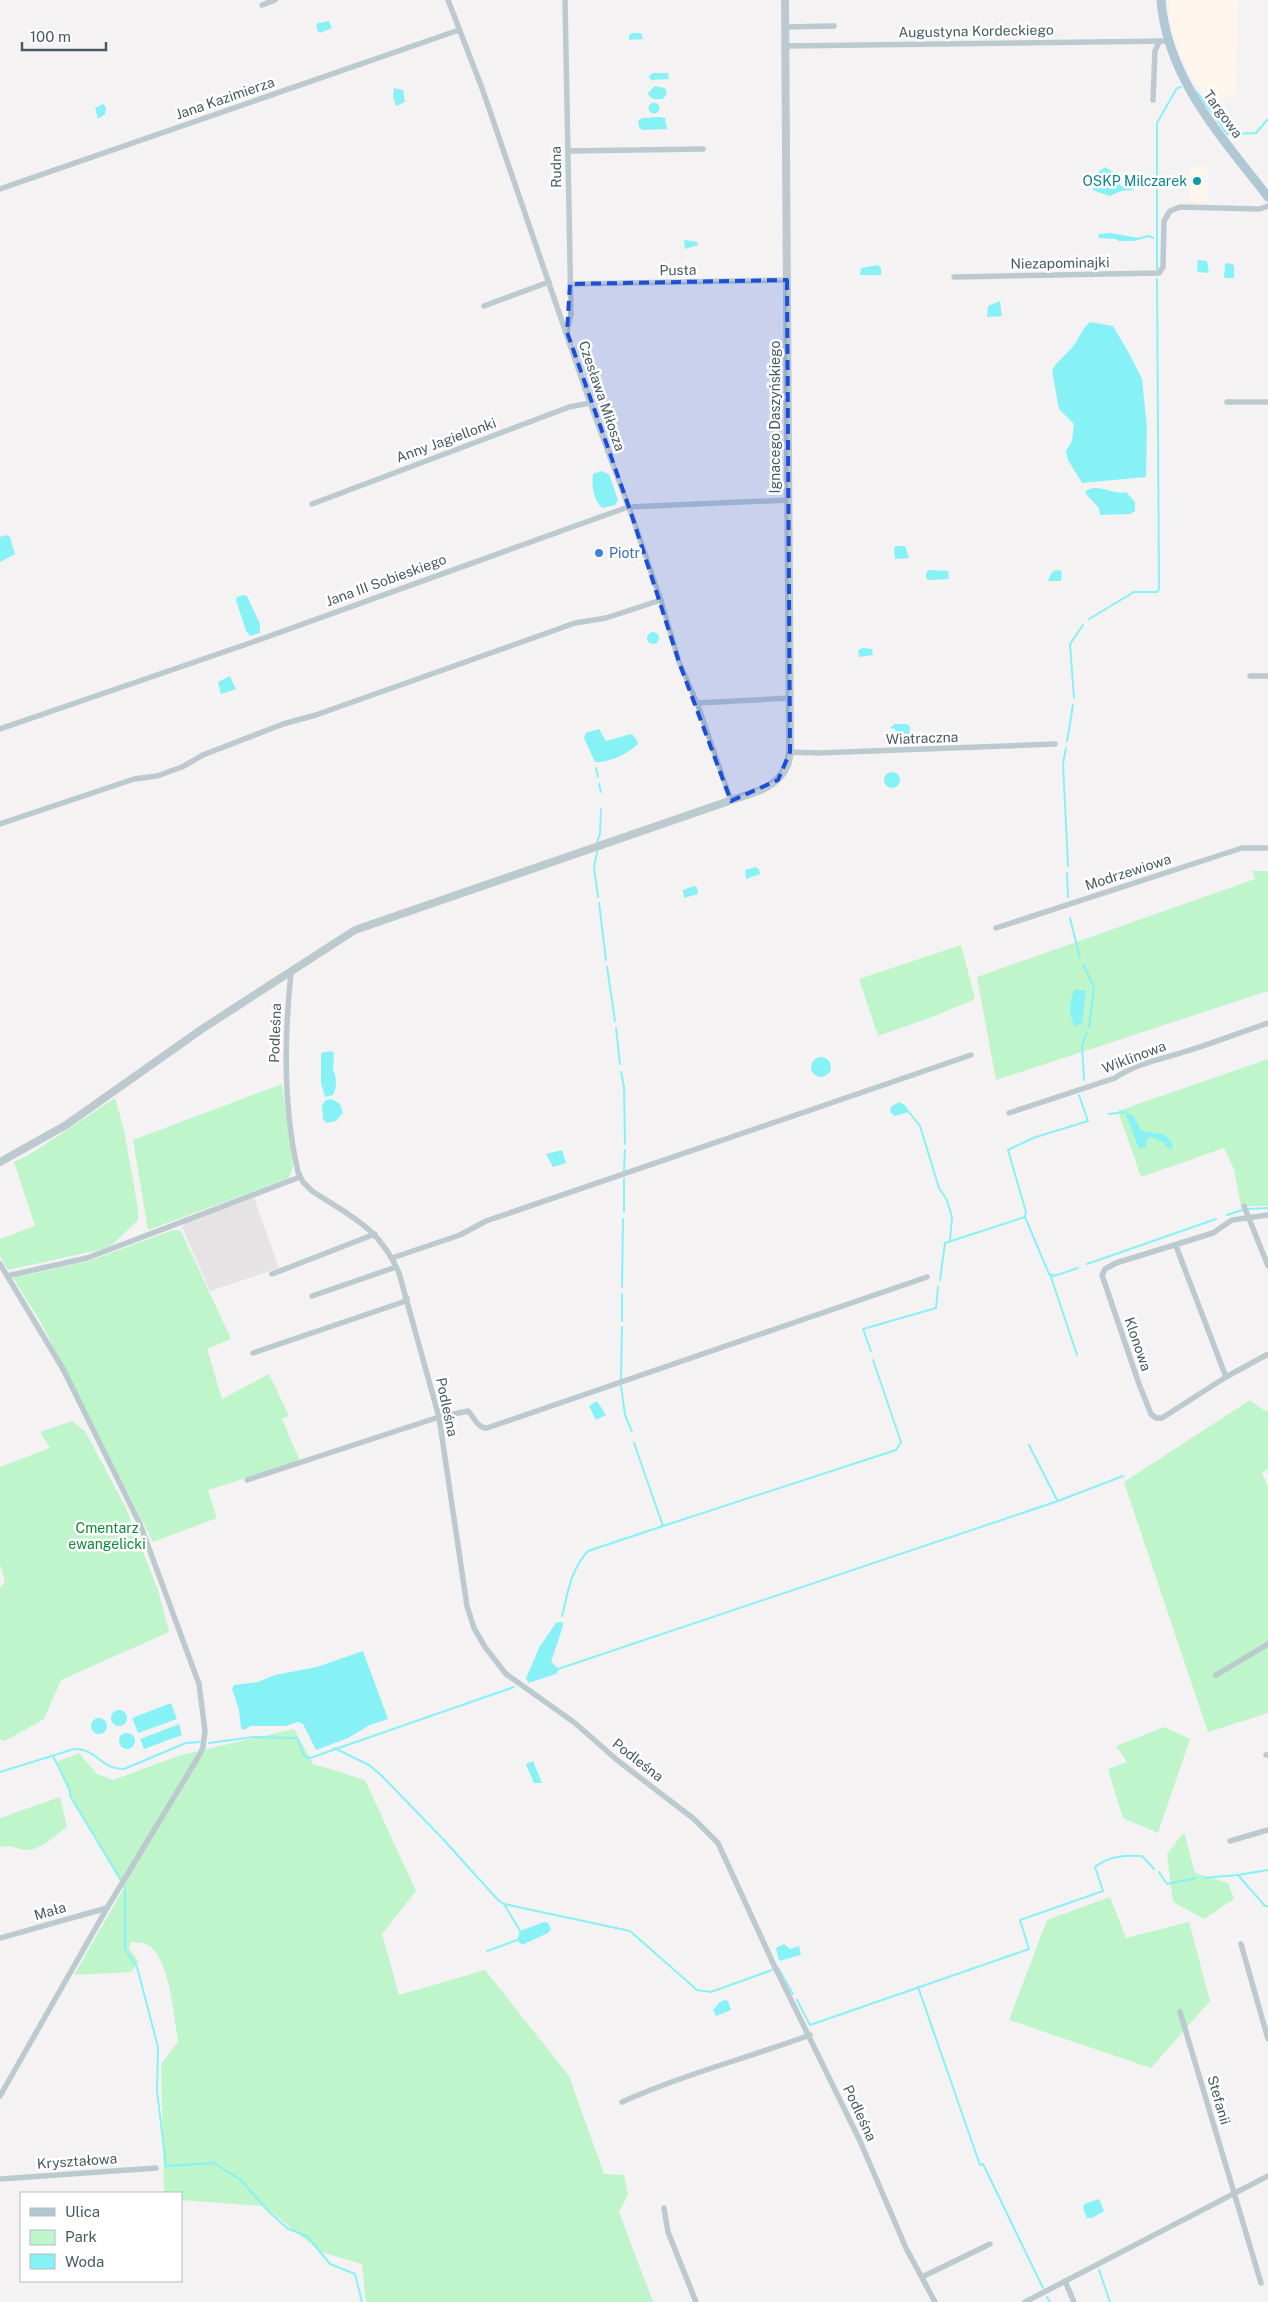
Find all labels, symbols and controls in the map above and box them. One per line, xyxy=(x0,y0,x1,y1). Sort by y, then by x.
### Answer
scale bar xyxy=(22,20,106,52)
street label: Augustyna Kordeckiego xyxy=(898,22,1054,40)
text: 100 m xyxy=(30,28,71,45)
street label: Jana Kazimierza xyxy=(173,74,277,122)
street label: Targowa xyxy=(1200,87,1246,141)
street label: Rudna xyxy=(548,146,564,188)
place label: OSKP Milczarek xyxy=(1083,173,1187,189)
marker: OSKP Milczarek xyxy=(1191,175,1203,187)
street label: Niezapominajki xyxy=(1010,254,1110,272)
street label: Pusta xyxy=(659,262,697,278)
street label: Czesława Miłosza xyxy=(576,339,628,453)
street label: Ignacego Daszyńskiego xyxy=(767,341,783,493)
street label: Anny Jagiellonki xyxy=(394,414,498,466)
place label: Piotr xyxy=(609,545,640,561)
marker: Piotr xyxy=(593,547,605,559)
street label: Jana III Sobieskiego xyxy=(323,551,449,609)
street label: Wiatraczna xyxy=(885,729,959,747)
street label: Modrzewiowa xyxy=(1083,851,1173,893)
street label: Podleśna xyxy=(266,1003,284,1063)
street label: Wiklinowa xyxy=(1100,1038,1168,1076)
street label: Klonowa xyxy=(1121,1315,1155,1373)
street label: Podleśna xyxy=(433,1376,461,1438)
park label: Cmentarz ewangelicki xyxy=(68,1520,146,1552)
street label: Podleśna xyxy=(610,1735,666,1785)
street label: Mała xyxy=(32,1899,68,1923)
street label: Stefanii xyxy=(1204,2074,1234,2126)
street label: Podleśna xyxy=(840,2083,880,2143)
street label: Kryształowa xyxy=(36,2150,118,2172)
legend xyxy=(20,2192,182,2282)
text: Ulica xyxy=(65,2203,100,2220)
text: Park xyxy=(65,2228,97,2245)
text: Woda xyxy=(65,2253,104,2270)

